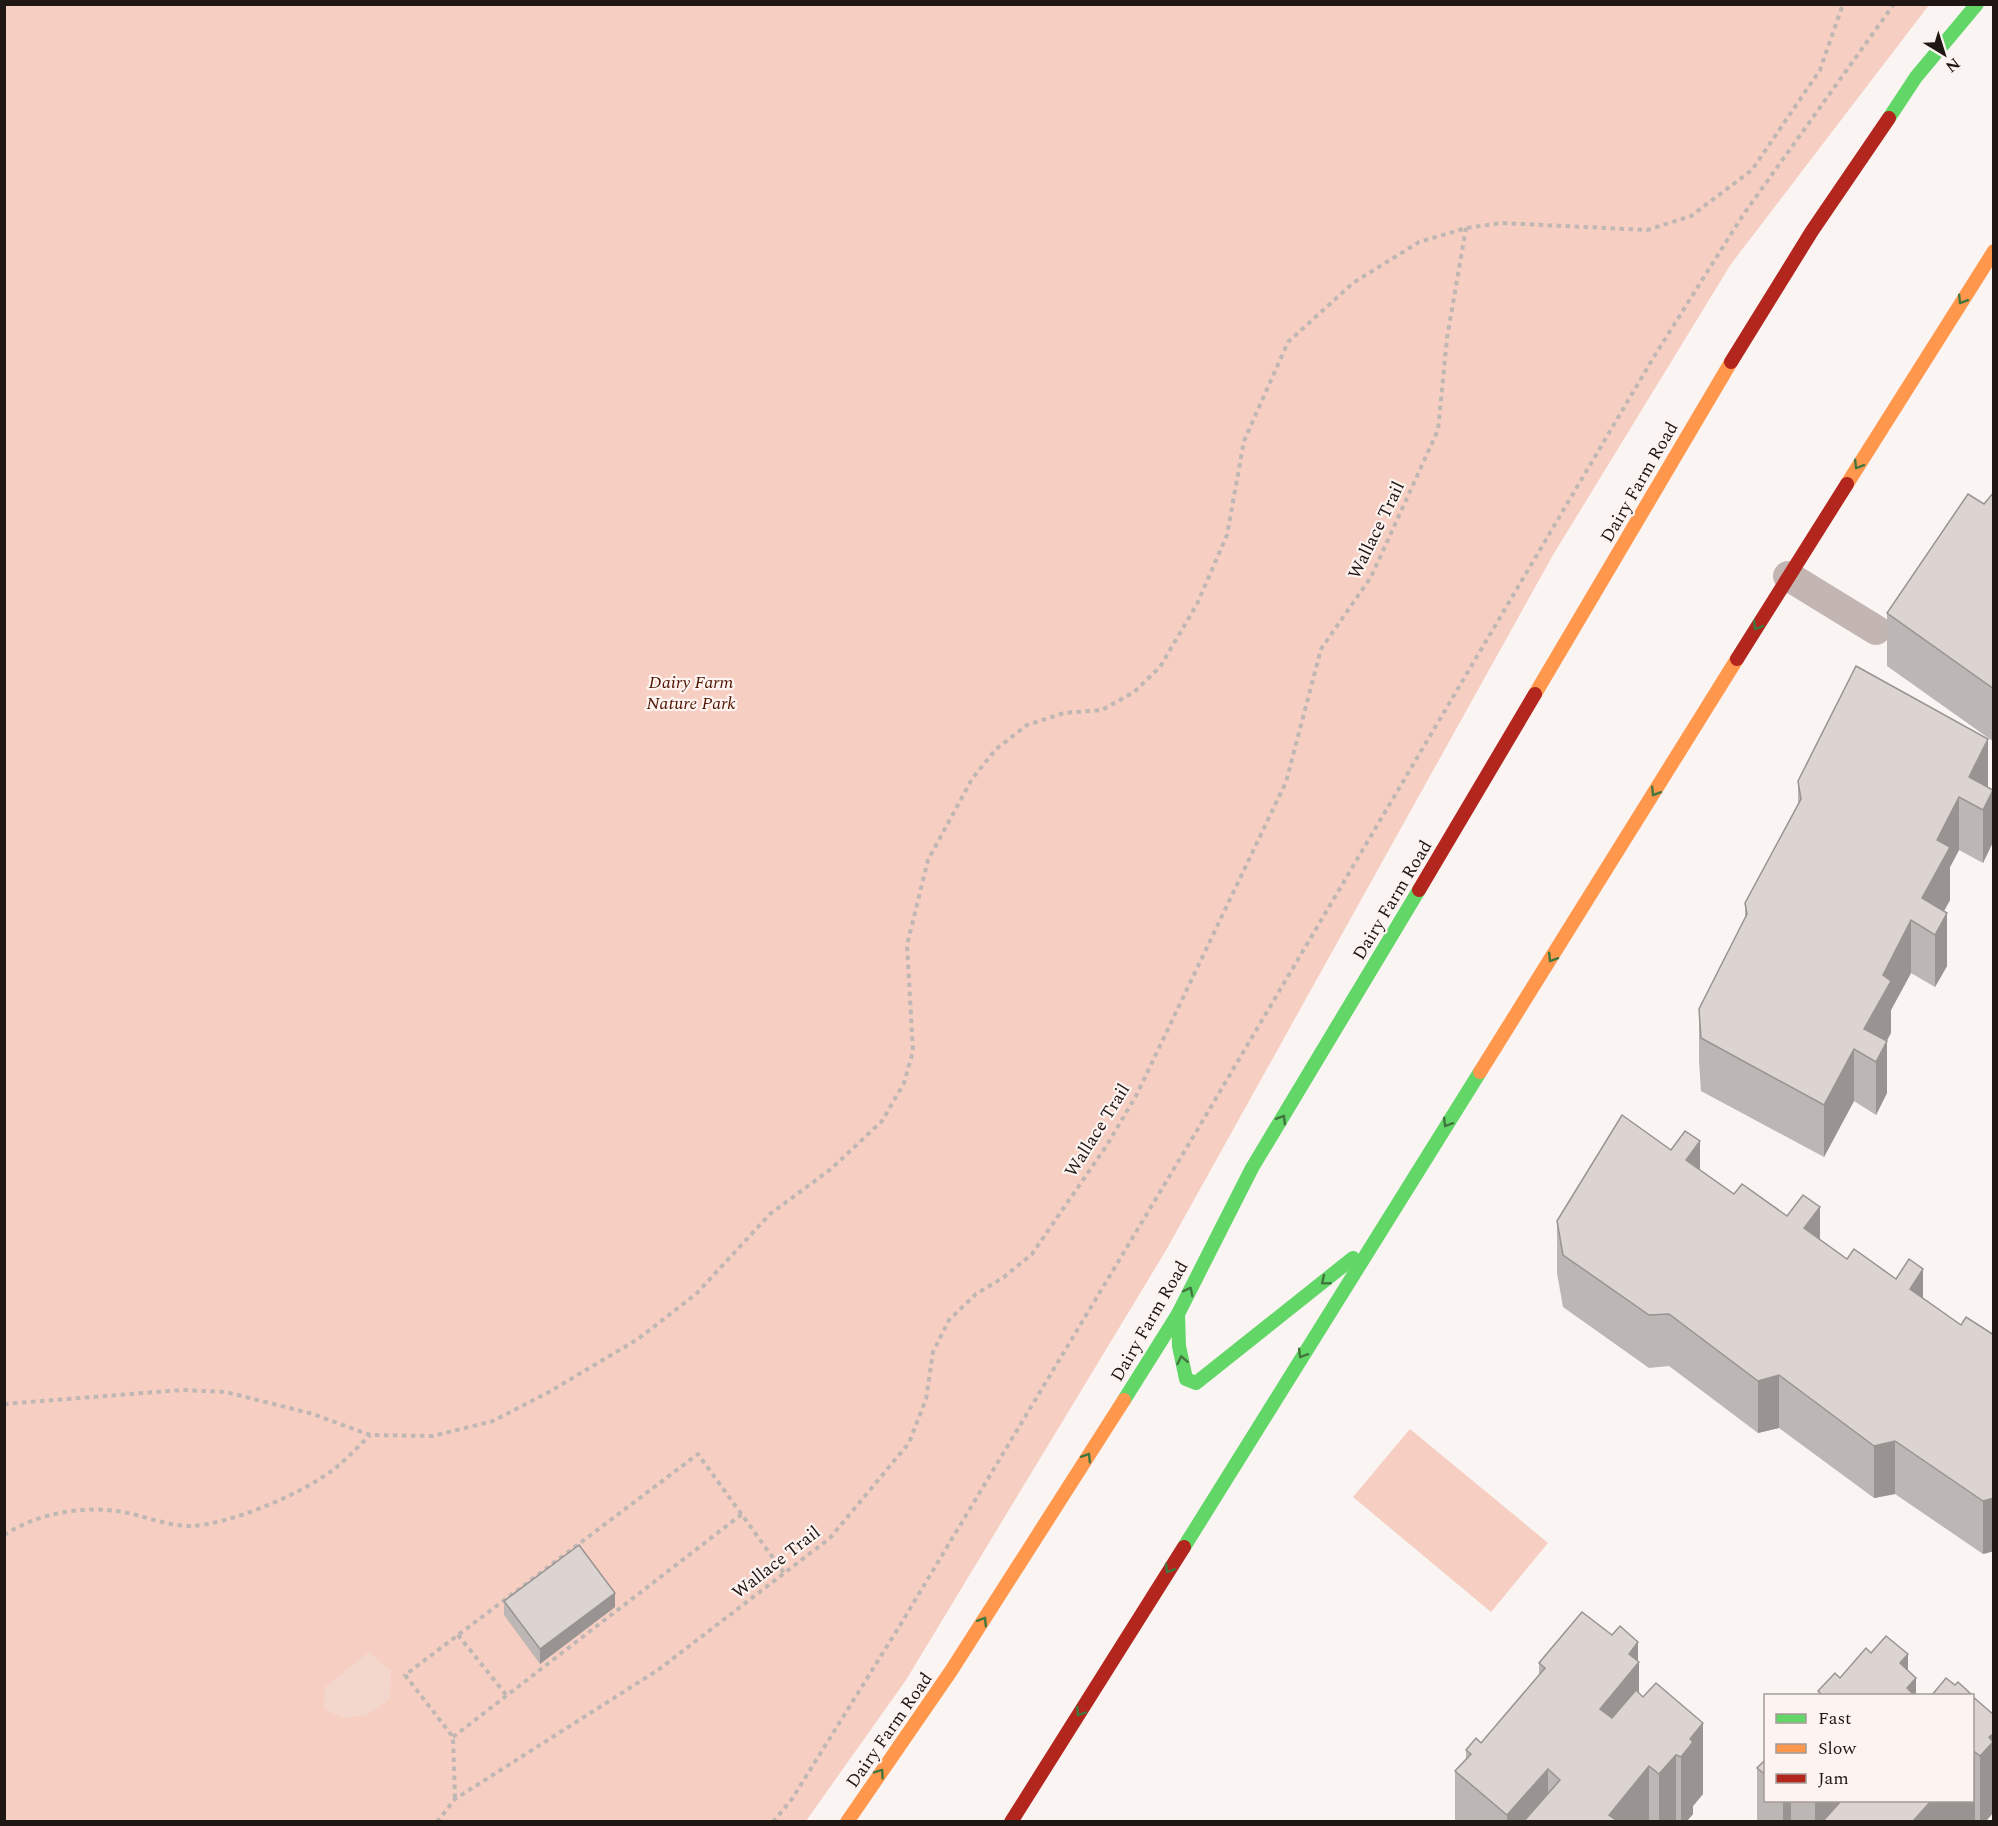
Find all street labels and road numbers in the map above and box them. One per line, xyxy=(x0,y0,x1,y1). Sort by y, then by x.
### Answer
street label: Dairy Farm Road xyxy=(1594,417,1685,548)
street label: Wallace Trail xyxy=(1341,477,1412,584)
street label: Dairy Farm Road xyxy=(1346,835,1439,965)
street label: Wallace Trail xyxy=(1058,1078,1137,1182)
street label: Dairy Farm Road xyxy=(1104,1256,1195,1387)
street label: Wallace Trail xyxy=(726,1519,826,1606)
street label: Dairy Farm Road xyxy=(839,1667,939,1794)

